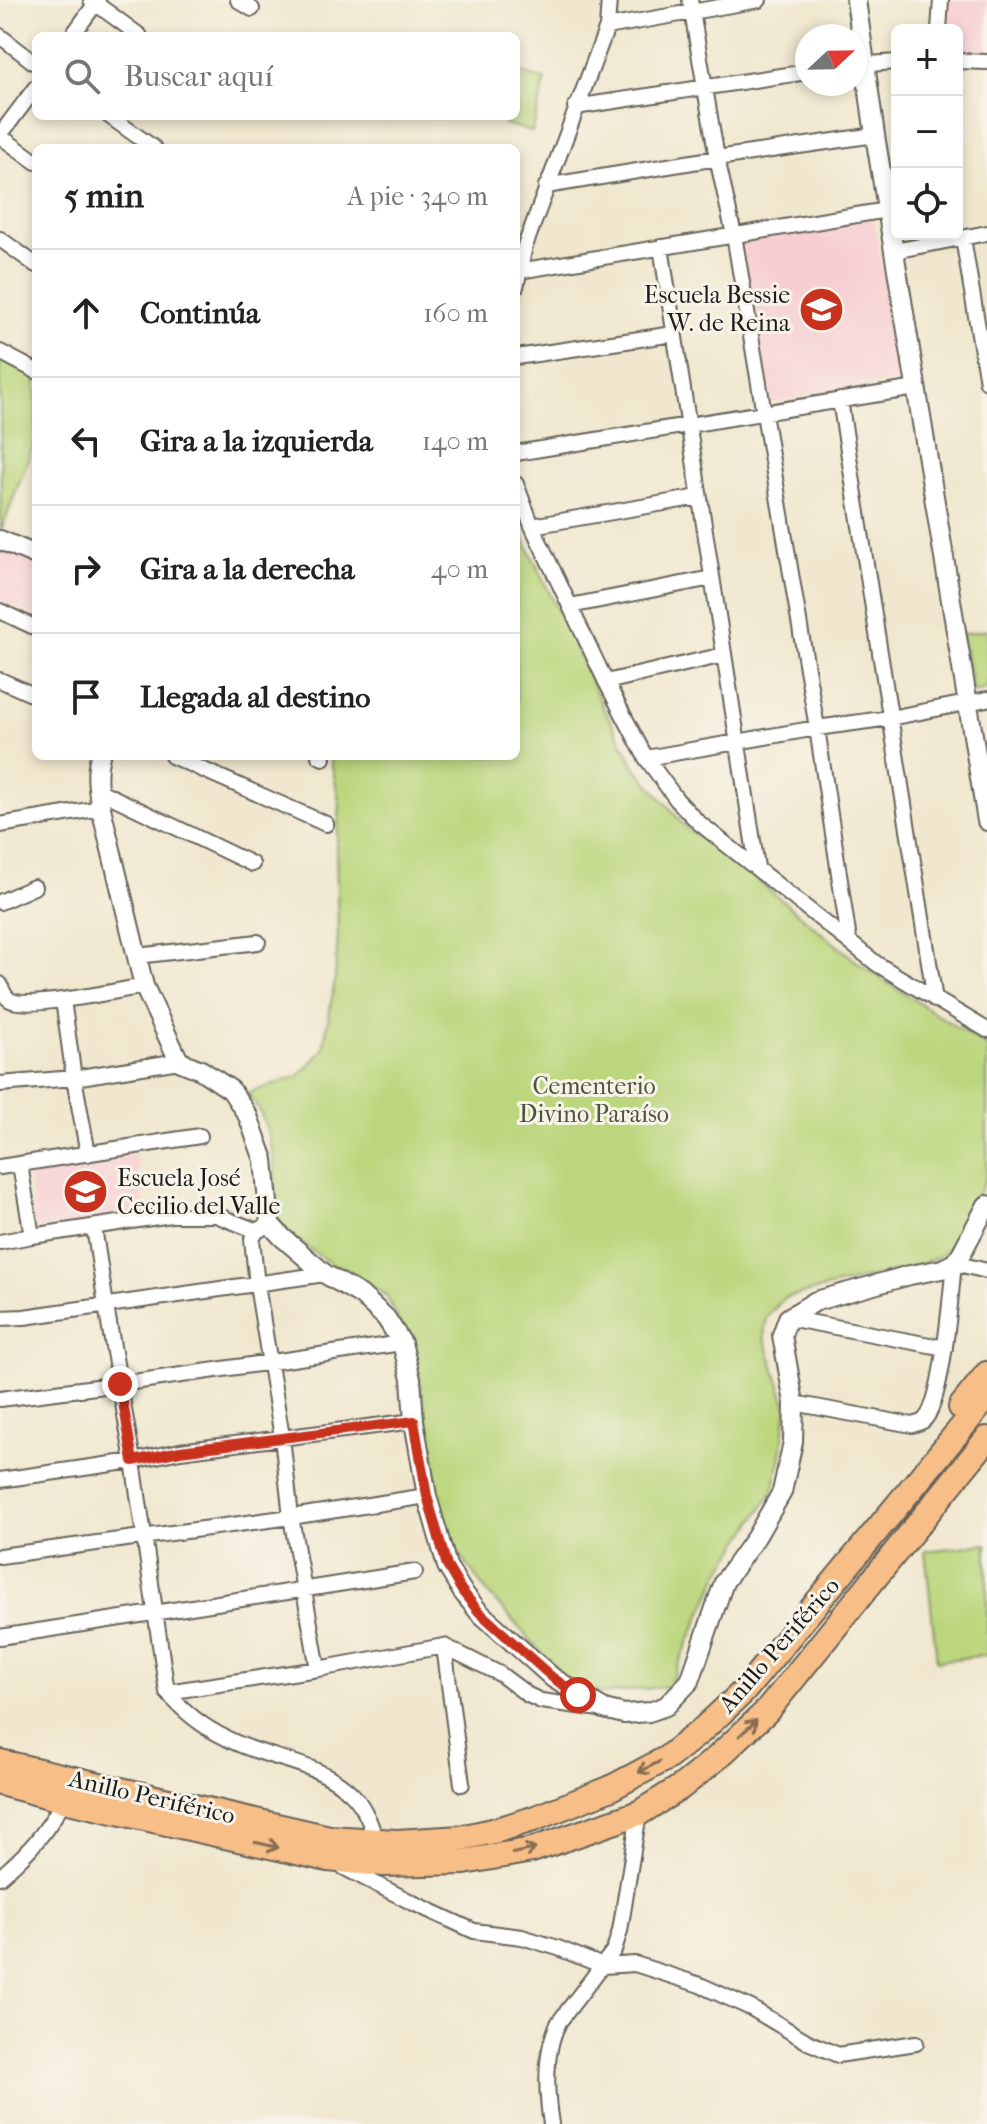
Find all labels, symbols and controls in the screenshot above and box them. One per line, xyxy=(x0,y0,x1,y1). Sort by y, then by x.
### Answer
north arrow xyxy=(795,24,867,96)
map controls xyxy=(891,24,963,240)
button: + xyxy=(891,24,963,96)
search box xyxy=(32,32,520,120)
icon: search xyxy=(60,54,104,98)
text: Buscar aquí xyxy=(124,59,273,94)
button: − xyxy=(891,96,963,168)
button: locate xyxy=(891,168,963,240)
text: 5 min xyxy=(64,176,144,216)
text: A pie · 340 m xyxy=(347,181,488,212)
place label: Escuela Bessie W. de Reina xyxy=(644,281,791,337)
school or university icon: Escuela Bessie W. de Reina xyxy=(797,285,845,333)
icon: ahead xyxy=(64,291,108,335)
text: Continúa xyxy=(140,296,260,331)
text: 160 m xyxy=(423,298,488,329)
icon: left xyxy=(64,419,108,463)
text: Gira a la izquierda xyxy=(140,424,373,459)
text: 140 m xyxy=(422,426,488,457)
icon: right xyxy=(64,547,108,591)
text: Gira a la derecha xyxy=(140,552,355,587)
text: 40 m xyxy=(431,554,488,585)
icon: arrive xyxy=(64,675,108,719)
text: Llegada al destino xyxy=(140,680,370,715)
park label: Cementerio Divino Paraíso xyxy=(519,1072,669,1128)
place label: Escuela José Cecilio del Valle xyxy=(117,1164,281,1220)
school or university icon: Escuela José Cecilio del Valle xyxy=(62,1168,110,1216)
route end xyxy=(102,1366,138,1402)
street label: Anillo Periférico xyxy=(712,1572,845,1719)
route start xyxy=(560,1677,596,1713)
one-way arrow xyxy=(738,1720,758,1738)
one-way arrow xyxy=(638,1760,662,1776)
street label: Anillo Periférico xyxy=(65,1764,238,1830)
one-way arrow xyxy=(254,1838,279,1853)
one-way arrow xyxy=(511,1843,536,1858)

